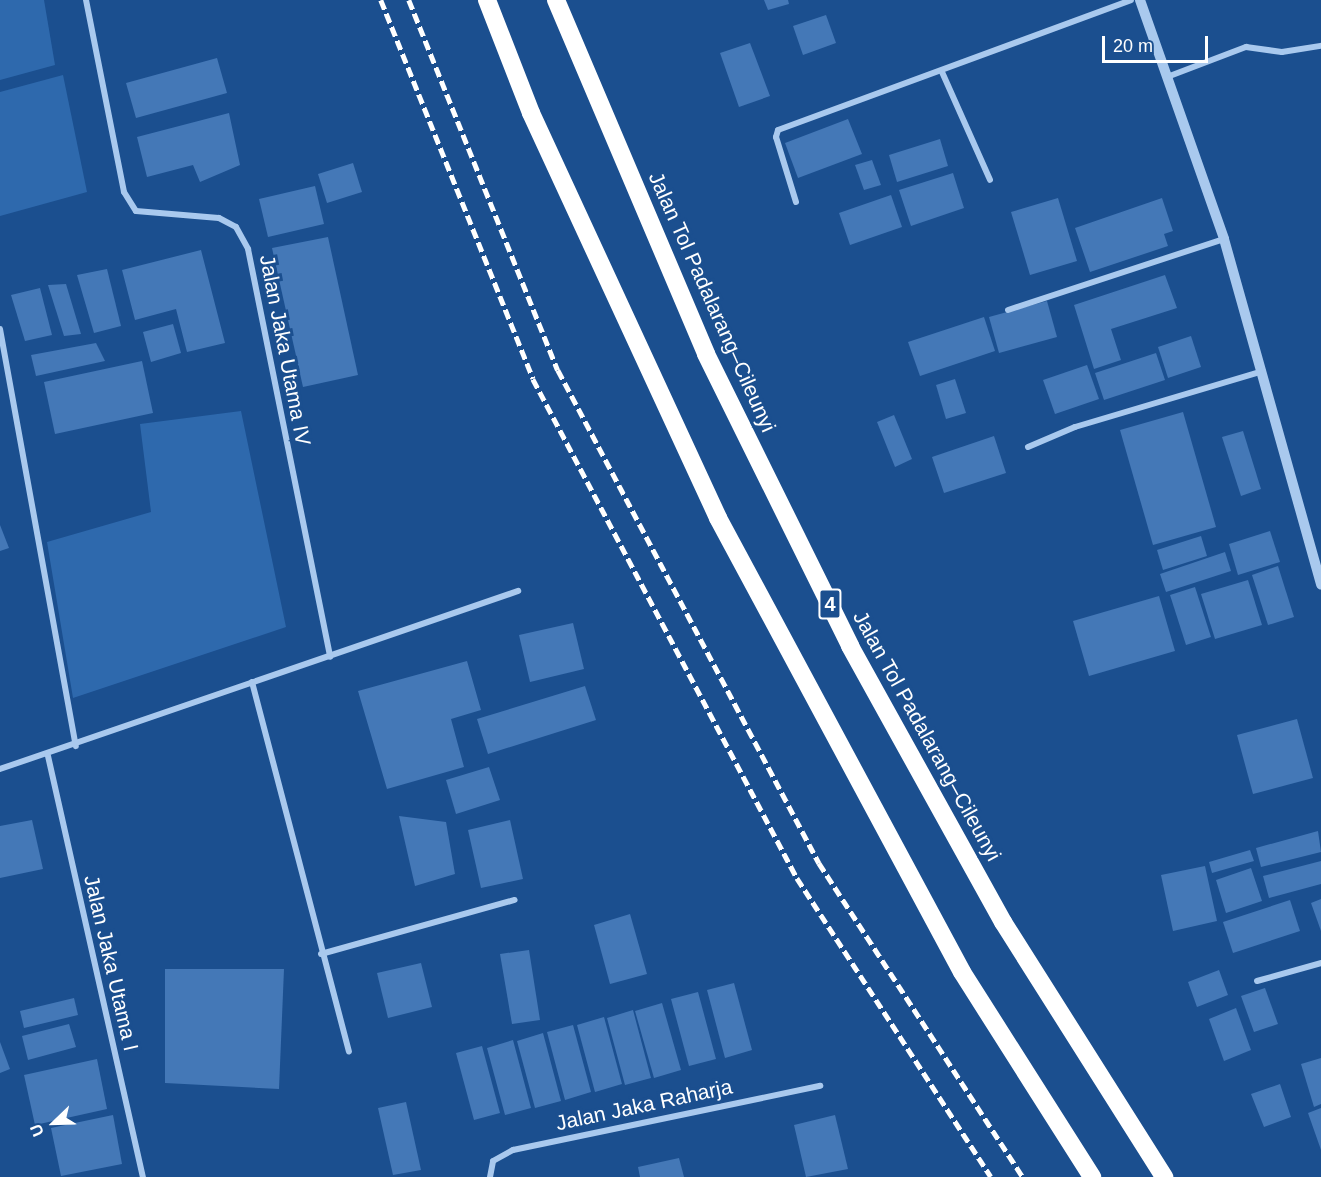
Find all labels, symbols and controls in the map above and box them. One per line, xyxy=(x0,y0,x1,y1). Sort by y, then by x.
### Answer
scale bar xyxy=(1105,24,1212,62)
text: 20 m xyxy=(1113,36,1153,56)
street label: Jalan Tol Padalarang–Cileunyi xyxy=(643,168,781,436)
street label: Jalan Jaka Utama IV xyxy=(254,252,316,448)
road number: 4 xyxy=(818,587,842,621)
street label: Jalan Tol Padalarang–Cileunyi xyxy=(847,606,1007,866)
street label: Jalan Jaka Utama I xyxy=(79,873,143,1053)
street label: Jalan Jaka Raharja xyxy=(553,1074,735,1136)
north arrow xyxy=(24,1093,84,1153)
text: U xyxy=(27,1122,47,1139)

